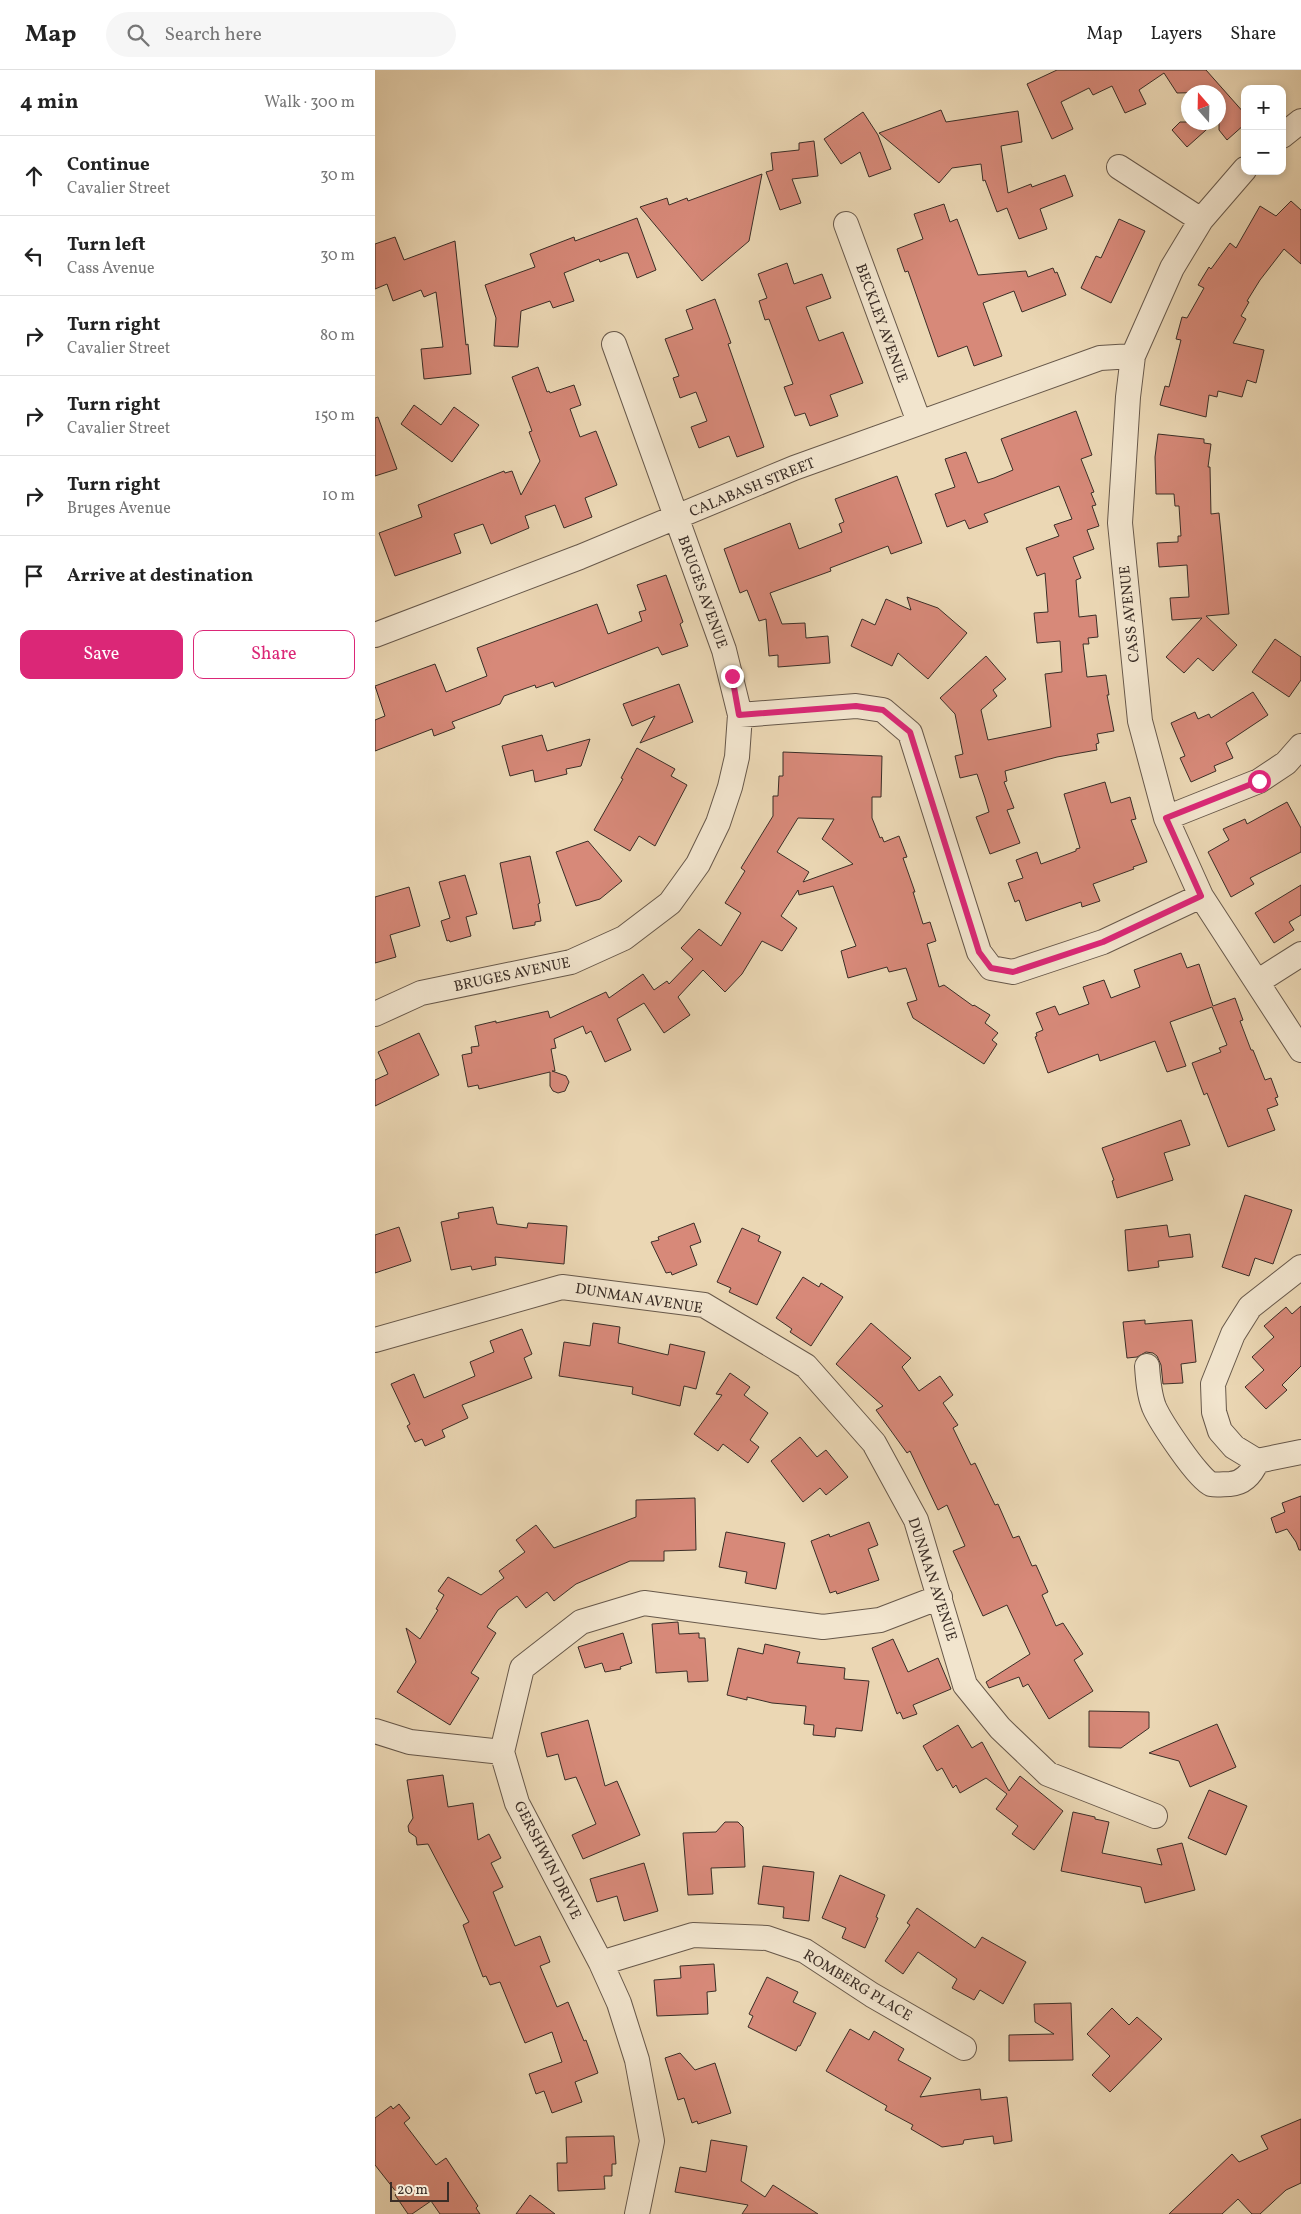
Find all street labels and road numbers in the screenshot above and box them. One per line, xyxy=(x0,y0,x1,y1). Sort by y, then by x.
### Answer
street label: BECKLEY AVENUE xyxy=(849,261,912,386)
street label: CALABASH STREET xyxy=(687,453,819,523)
street label: BRUGES AVENUE xyxy=(671,533,732,652)
street label: CASS AVENUE xyxy=(1115,564,1146,663)
street label: BRUGES AVENUE xyxy=(452,953,573,998)
street label: DUNMAN AVENUE xyxy=(574,1279,704,1320)
street label: DUNMAN AVENUE xyxy=(902,1515,961,1644)
street label: GERSHWIN DRIVE xyxy=(508,1798,586,1923)
street label: ROMBERG PLACE xyxy=(799,1945,916,2027)

